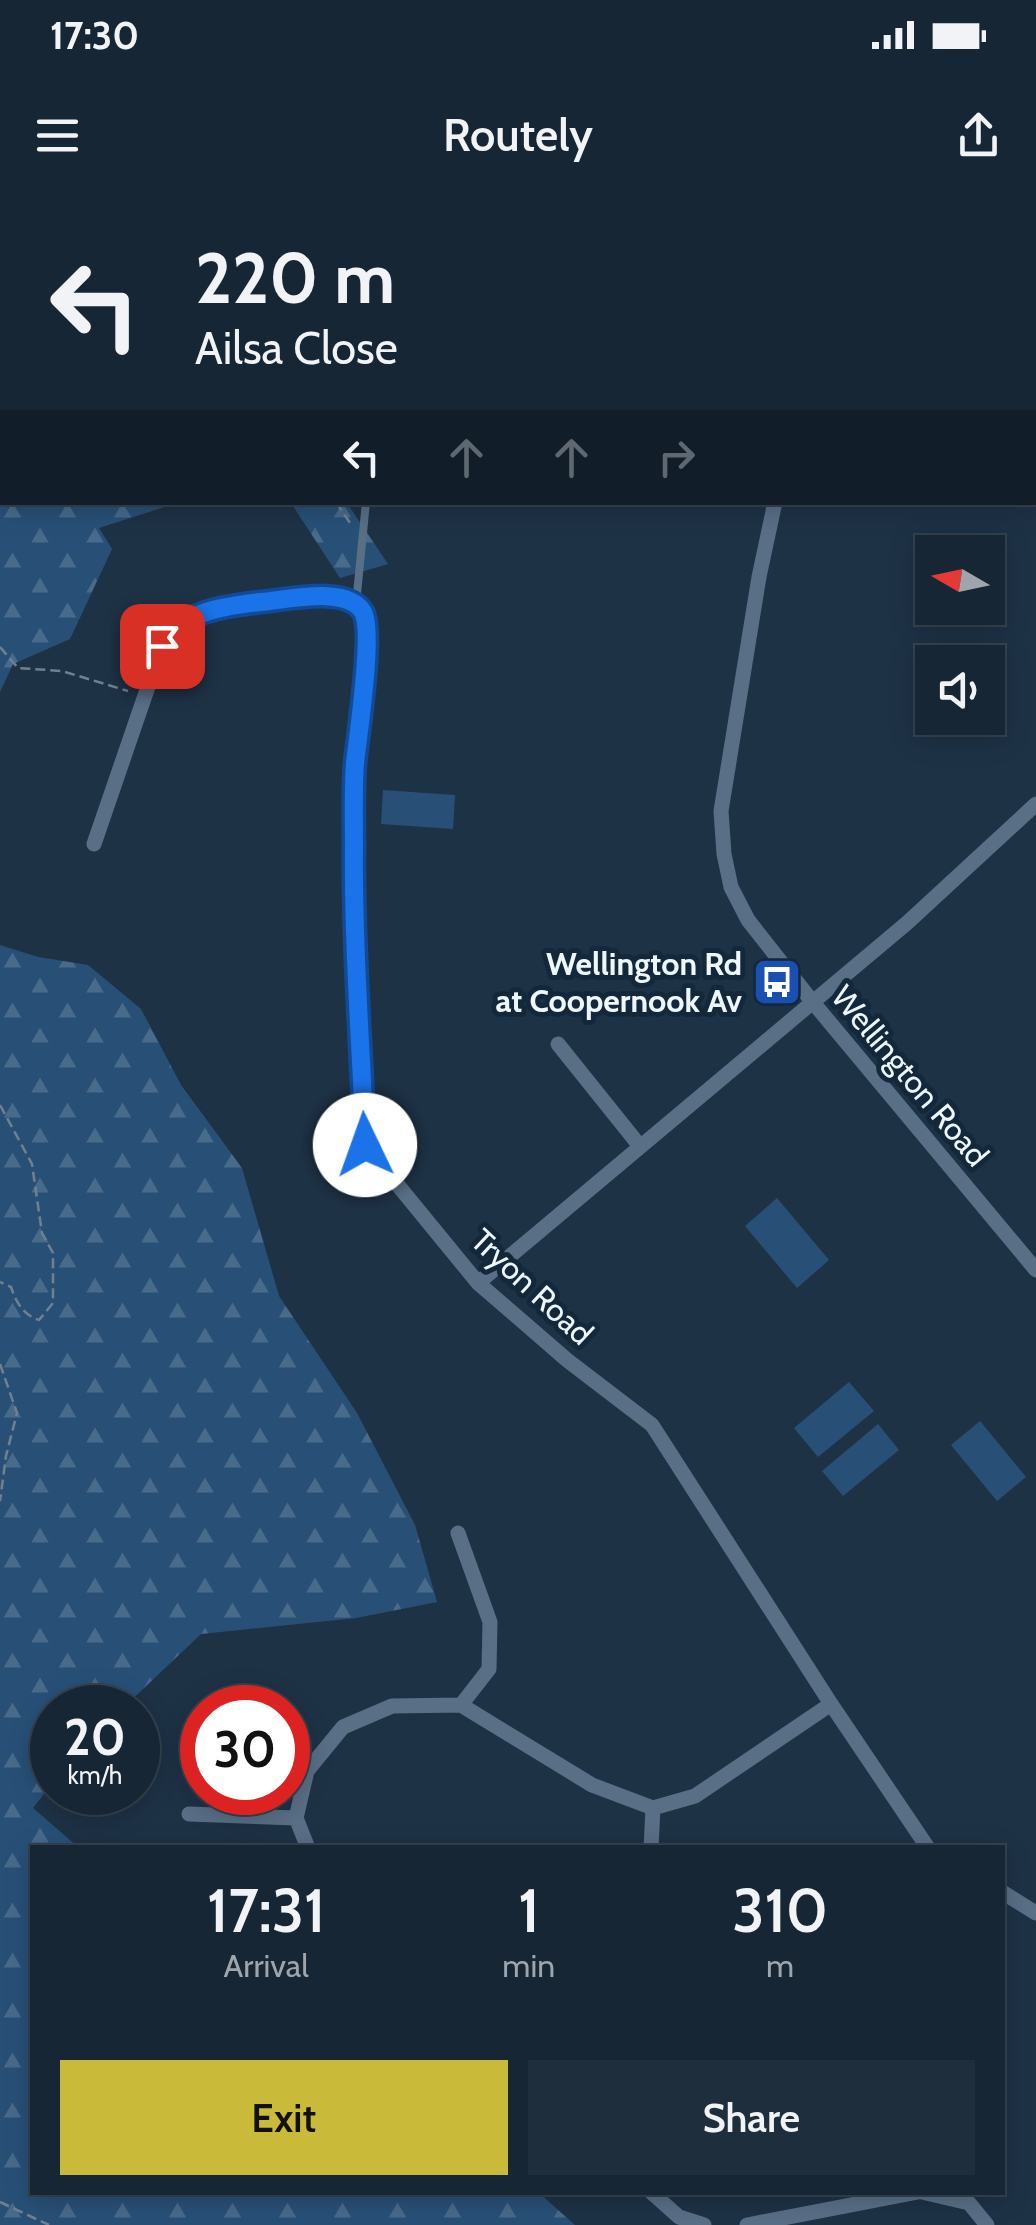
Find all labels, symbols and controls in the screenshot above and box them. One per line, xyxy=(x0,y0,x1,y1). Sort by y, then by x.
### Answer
text: 17:30 xyxy=(50,12,139,59)
icon: menu xyxy=(30,108,85,163)
text: Routely xyxy=(443,108,593,162)
icon: share xyxy=(951,108,1006,163)
text: 220 m xyxy=(195,235,395,321)
icon: left xyxy=(30,240,160,370)
text: Ailsa Close xyxy=(195,321,398,375)
icon: left xyxy=(334,430,389,485)
icon: ahead xyxy=(439,430,494,485)
icon: ahead xyxy=(544,430,599,485)
icon: right xyxy=(649,430,704,485)
north arrow xyxy=(915,535,1005,625)
map controls xyxy=(915,535,1005,735)
pin xyxy=(120,604,205,689)
icon: arrive xyxy=(135,619,190,674)
button: sound xyxy=(915,645,1005,735)
place label: Wellington Rd at Coopernook Av xyxy=(496,944,742,1020)
bus stop icon: Wellington Rd at Coopernook Av xyxy=(751,956,803,1008)
street label: Wellington Road xyxy=(823,977,997,1174)
position arrow xyxy=(313,1093,417,1197)
street label: Tryon Road xyxy=(463,1220,601,1353)
speed limit sign: 30 xyxy=(180,1685,310,1815)
text: 20 xyxy=(64,1707,126,1768)
text: km/h xyxy=(68,1760,122,1790)
text: 17:31 xyxy=(207,1874,325,1947)
text: 1 xyxy=(518,1874,539,1947)
text: 310 xyxy=(732,1874,828,1947)
text: Arrival xyxy=(224,1946,309,1985)
text: min xyxy=(502,1946,555,1985)
text: m xyxy=(766,1946,794,1985)
button: Exit xyxy=(60,2060,508,2175)
button: Share xyxy=(528,2060,975,2175)

